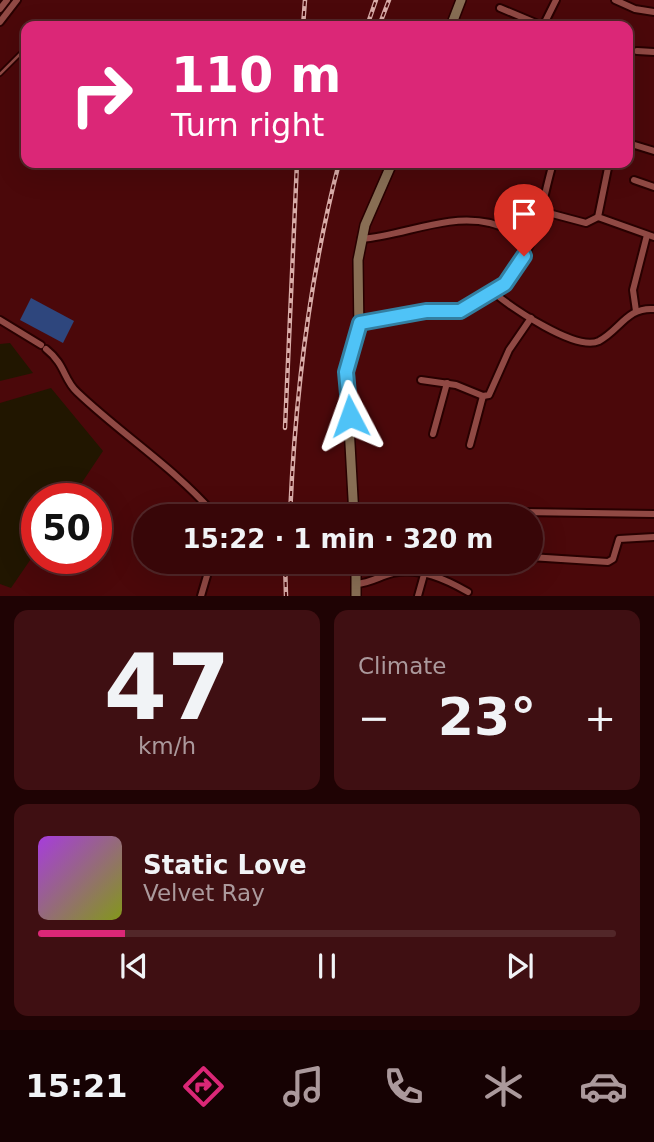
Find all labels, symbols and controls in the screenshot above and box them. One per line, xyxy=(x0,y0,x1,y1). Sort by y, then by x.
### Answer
text: 110 m xyxy=(171,47,341,104)
icon: right xyxy=(56,49,147,140)
text: Turn right xyxy=(171,106,324,144)
pin xyxy=(494,184,554,256)
icon: arrive xyxy=(505,195,543,233)
position arrow xyxy=(313,379,387,453)
speed limit sign: 50 xyxy=(21,483,112,574)
text: 15:22 · 1 min · 320 m xyxy=(183,524,493,554)
text: 47 xyxy=(104,635,230,740)
text: Climate xyxy=(358,653,447,679)
text: 23° xyxy=(438,687,536,747)
text: − xyxy=(358,696,390,740)
text: + xyxy=(584,696,616,740)
text: km/h xyxy=(138,733,196,759)
text: Static Love xyxy=(143,850,307,880)
text: Velvet Ray xyxy=(143,880,265,906)
icon: previous xyxy=(115,947,153,985)
icon: pause xyxy=(308,947,346,985)
icon: next xyxy=(501,947,539,985)
icon: directions xyxy=(179,1062,228,1111)
icon: music xyxy=(279,1062,328,1111)
icon: phone xyxy=(379,1062,428,1111)
icon: climate xyxy=(479,1062,528,1111)
icon: car xyxy=(579,1062,628,1111)
text: 15:21 xyxy=(26,1067,127,1105)

